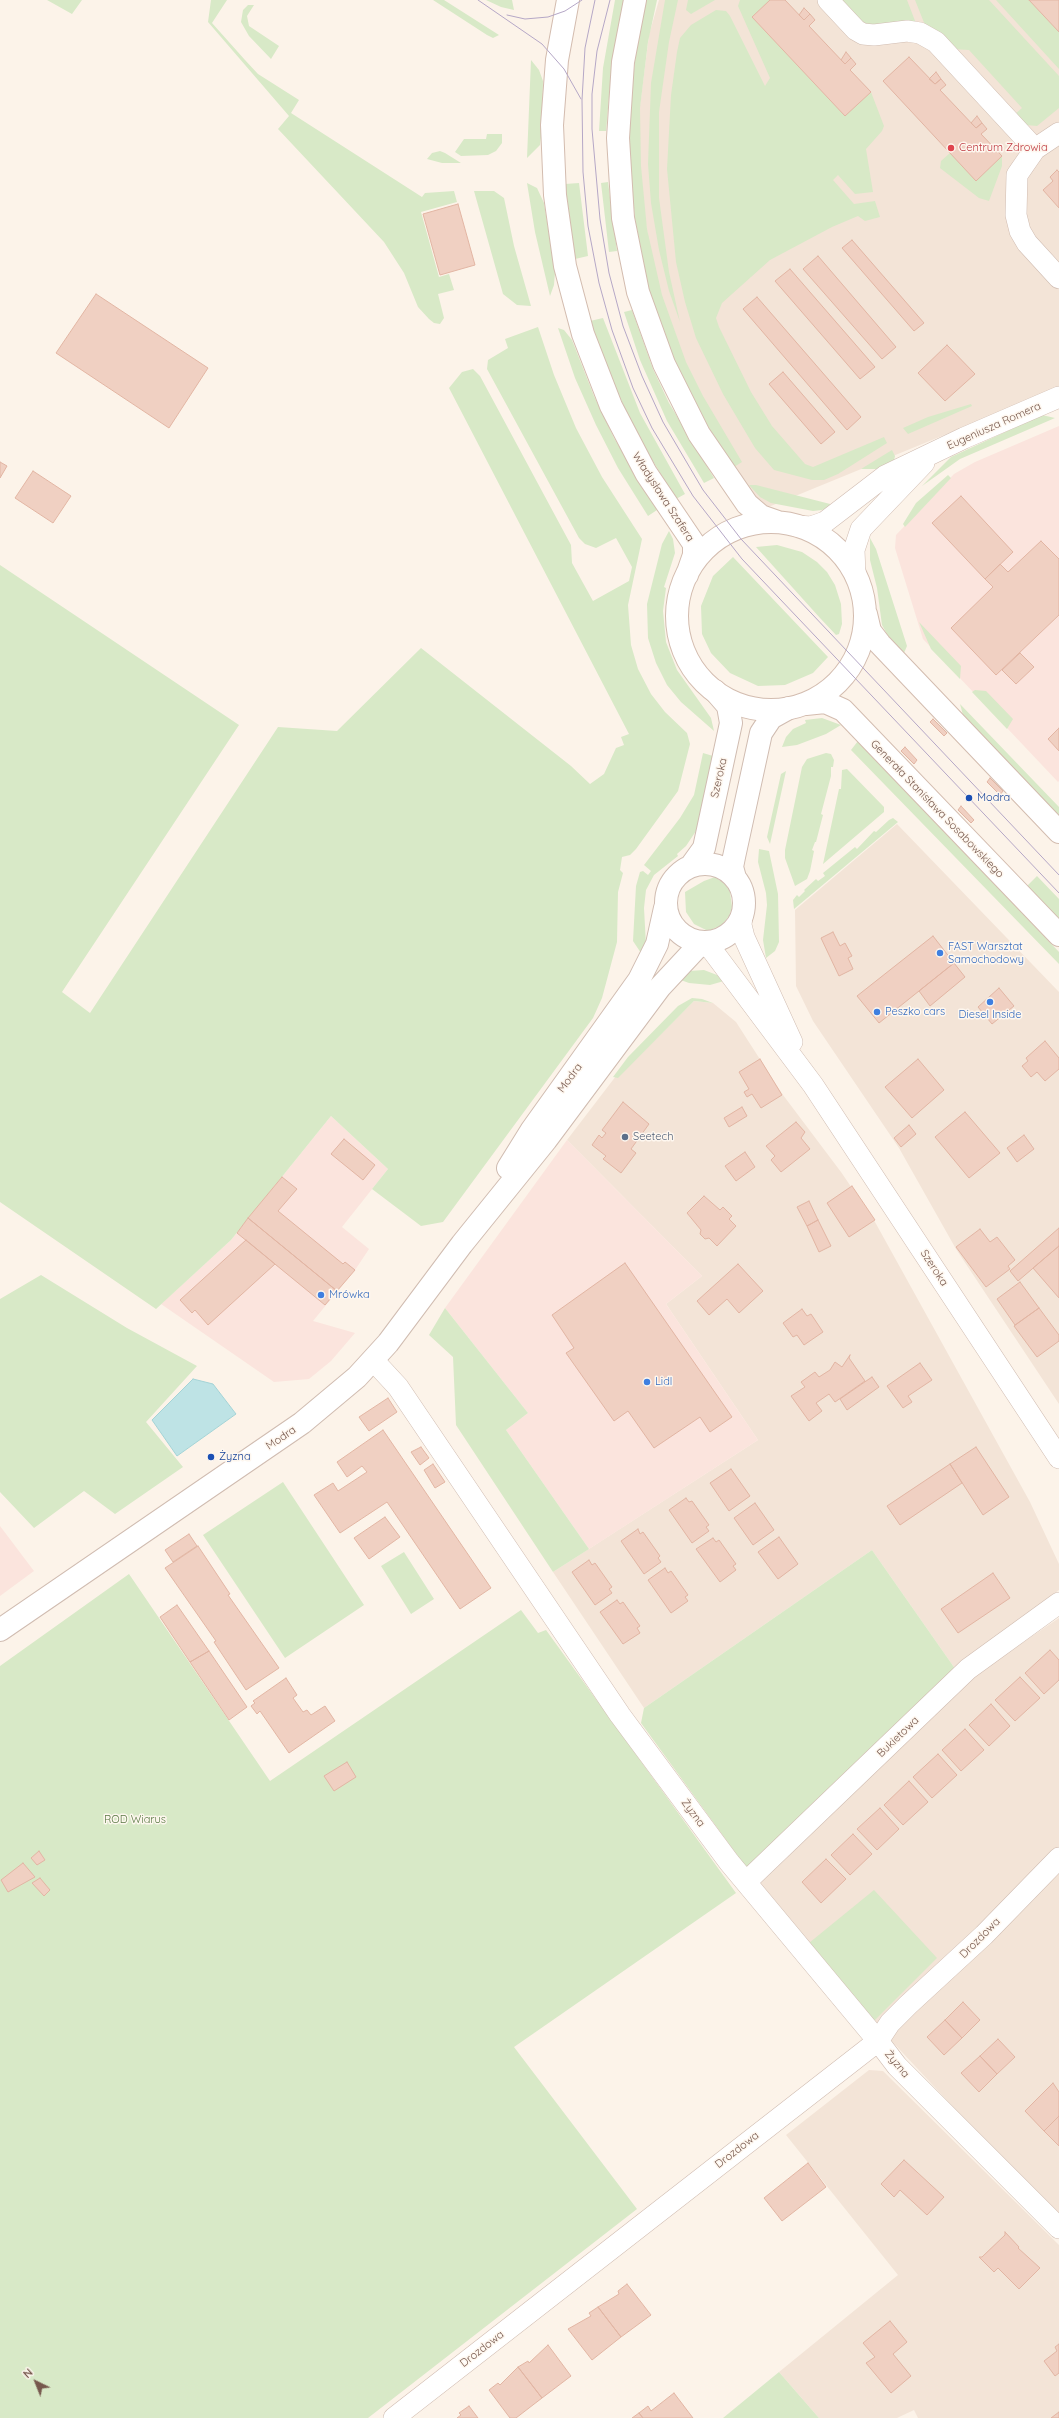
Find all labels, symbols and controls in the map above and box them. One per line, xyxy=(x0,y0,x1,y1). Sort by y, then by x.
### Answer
place label: Centrum Zdrowia xyxy=(959,141,1048,155)
marker: Centrum Zdrowia xyxy=(946,143,956,153)
street label: Eugeniusza Romera xyxy=(945,399,1043,453)
street label: Władysława Szafera xyxy=(629,450,697,544)
street label: Generała Stanisława Sosabowskiego xyxy=(868,737,1006,881)
street label: Szeroka xyxy=(708,757,730,799)
place label: Modra xyxy=(977,791,1010,805)
marker: Modra xyxy=(964,793,974,803)
place label: FAST Warsztat Samochodowy xyxy=(948,940,1024,966)
marker: FAST Warsztat Samochodowy xyxy=(935,948,945,958)
marker: Diesel Inside xyxy=(985,997,995,1007)
place label: Peszko cars xyxy=(885,1005,945,1019)
marker: Peszko cars xyxy=(872,1007,882,1017)
place label: Diesel Inside xyxy=(959,1008,1021,1022)
street label: Modra xyxy=(555,1061,585,1095)
place label: Seetech xyxy=(633,1130,673,1144)
marker: Seetech xyxy=(620,1132,630,1142)
street label: Szeroka xyxy=(917,1247,951,1289)
place label: Mrówka xyxy=(329,1288,370,1302)
marker: Mrówka xyxy=(316,1290,326,1300)
place label: Lidl xyxy=(655,1375,672,1389)
marker: Lidl xyxy=(642,1377,652,1387)
street label: Modra xyxy=(264,1423,298,1453)
place label: Żyzna xyxy=(219,1450,251,1464)
marker: Żyzna xyxy=(206,1452,216,1462)
street label: Bukietowa xyxy=(874,1714,922,1760)
street label: Żyzna xyxy=(678,1796,708,1830)
park label: ROD Wiarus xyxy=(104,1813,166,1827)
street label: Drozdowa xyxy=(957,1915,1003,1961)
street label: Żyzna xyxy=(882,2048,912,2080)
street label: Drozdowa xyxy=(712,2129,762,2171)
street label: Drozdowa xyxy=(457,2328,507,2370)
north arrow xyxy=(16,2362,56,2402)
text: N xyxy=(20,2365,36,2381)

